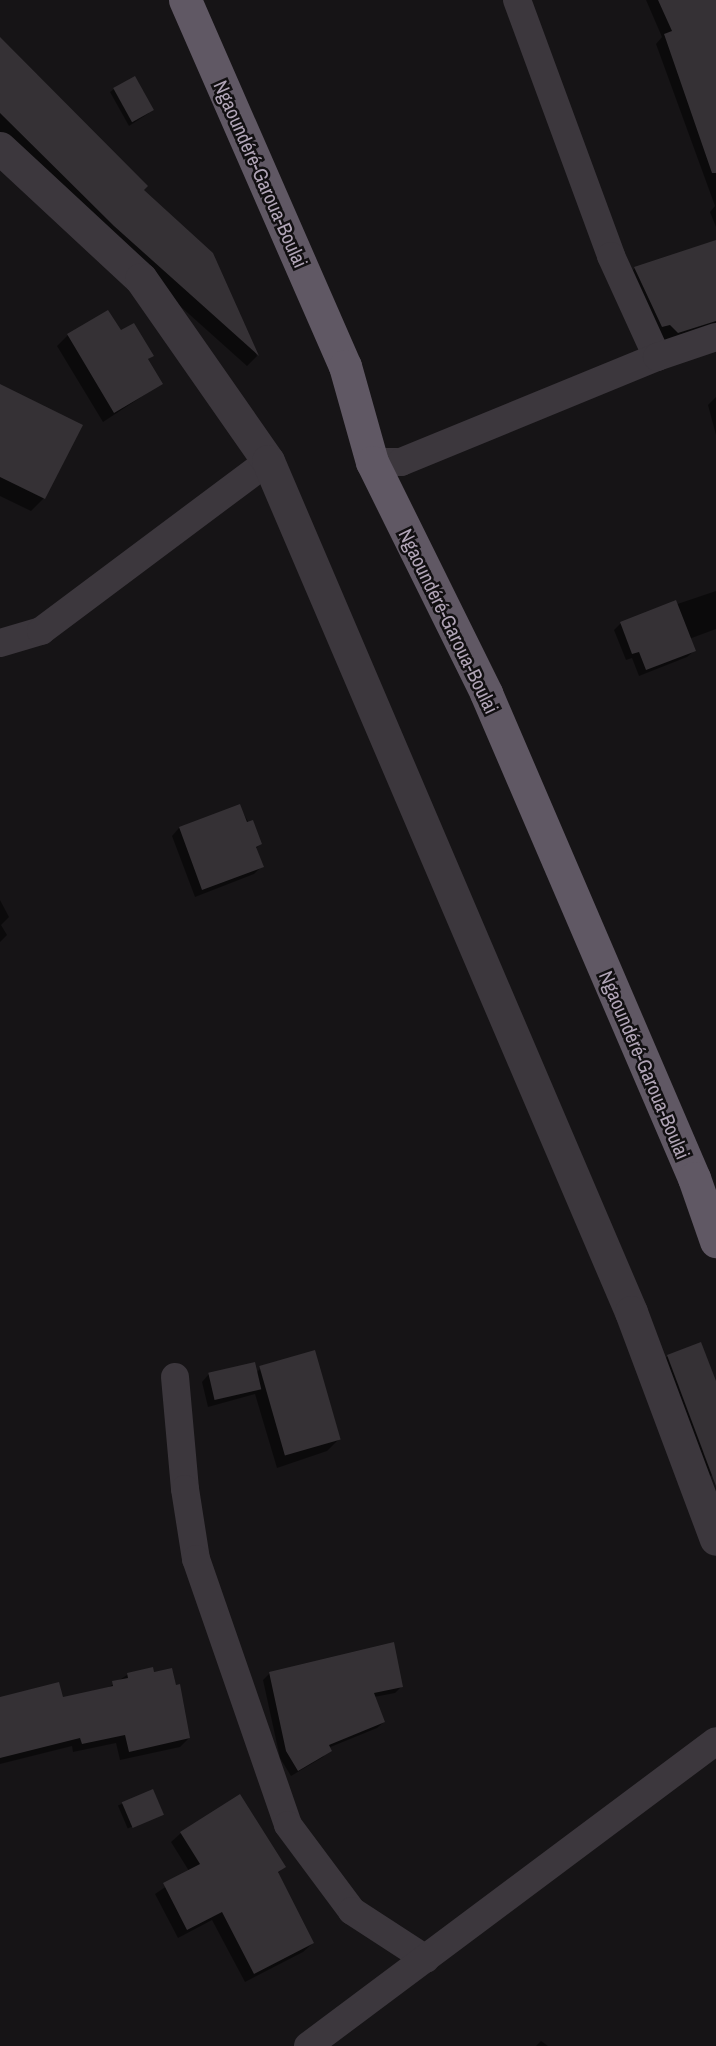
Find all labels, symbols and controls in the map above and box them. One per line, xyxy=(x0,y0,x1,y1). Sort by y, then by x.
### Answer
street label: Ngaoundéré-Garoua-Boulai xyxy=(209,77,313,271)
street label: Ngaoundéré-Garoua-Boulai xyxy=(394,525,504,717)
street label: Ngaoundéré-Garoua-Boulai xyxy=(594,967,696,1163)

